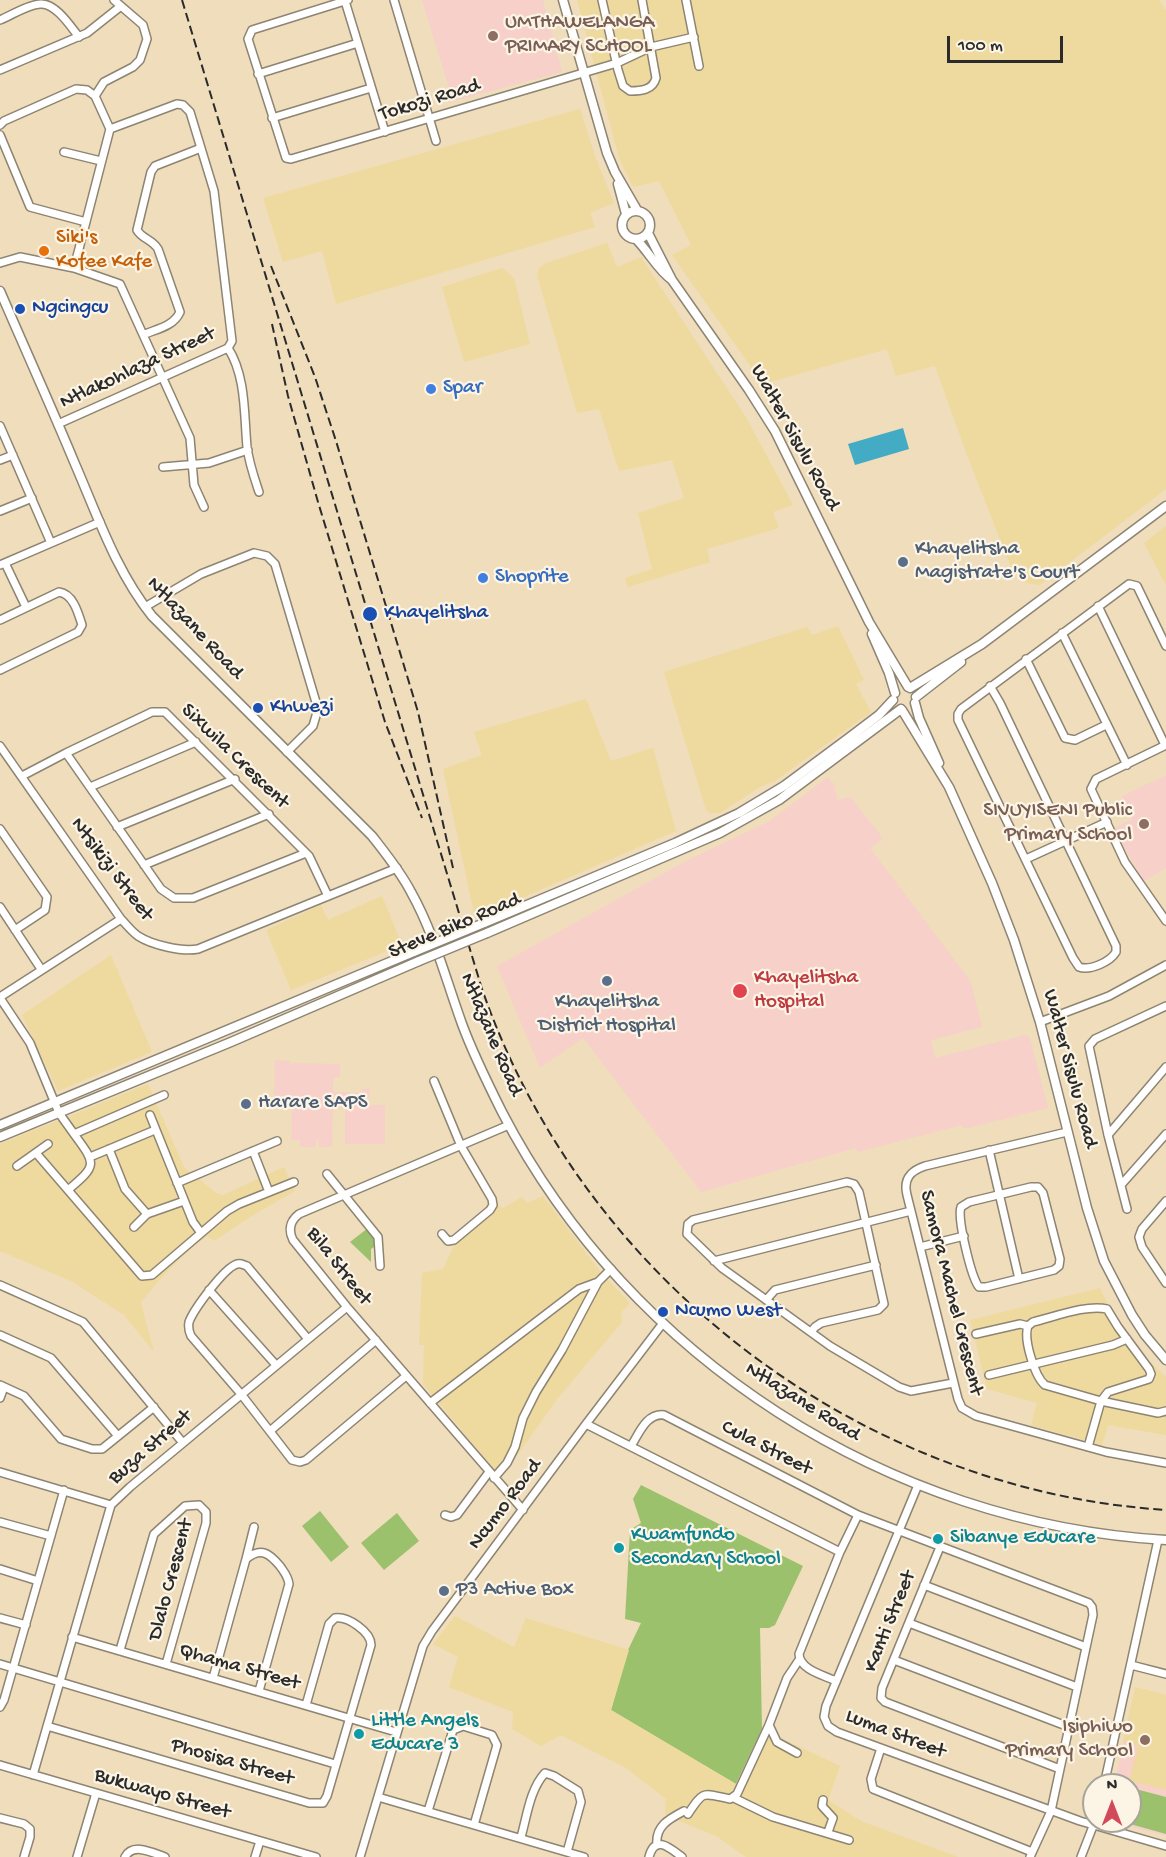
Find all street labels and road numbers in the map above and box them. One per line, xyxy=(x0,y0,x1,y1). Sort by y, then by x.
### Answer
street label: Tokozi Road xyxy=(377,74,483,128)
street label: Ntlakohlaza Street xyxy=(56,322,220,416)
street label: Walter Sisulu Road xyxy=(743,361,845,515)
street label: Ntlazane Road xyxy=(140,572,248,686)
street label: Sixwila Crescent xyxy=(174,699,294,815)
street label: Ntsikizi Street xyxy=(64,813,158,927)
street label: Steve Biko Road xyxy=(385,888,525,966)
street label: Ntlazane Road xyxy=(453,970,527,1100)
street label: Walter Sisulu Road xyxy=(1036,987,1102,1151)
street label: Samora Machel Crescent xyxy=(912,1188,988,1398)
street label: Bila Street xyxy=(300,1223,376,1311)
street label: Ntlazane Road xyxy=(740,1358,864,1448)
street label: Buza Street xyxy=(104,1405,198,1491)
street label: Cula Street xyxy=(716,1415,816,1483)
street label: Ncumo Road xyxy=(464,1455,548,1555)
street label: Dlalo Crescent xyxy=(144,1517,200,1643)
street label: Kanti Street xyxy=(859,1568,923,1676)
street label: Qhama Street xyxy=(176,1639,302,1697)
street label: Luma Street xyxy=(841,1704,949,1766)
street label: Phosisa Street xyxy=(168,1733,296,1793)
street label: Bukwayo Street xyxy=(91,1764,233,1826)

